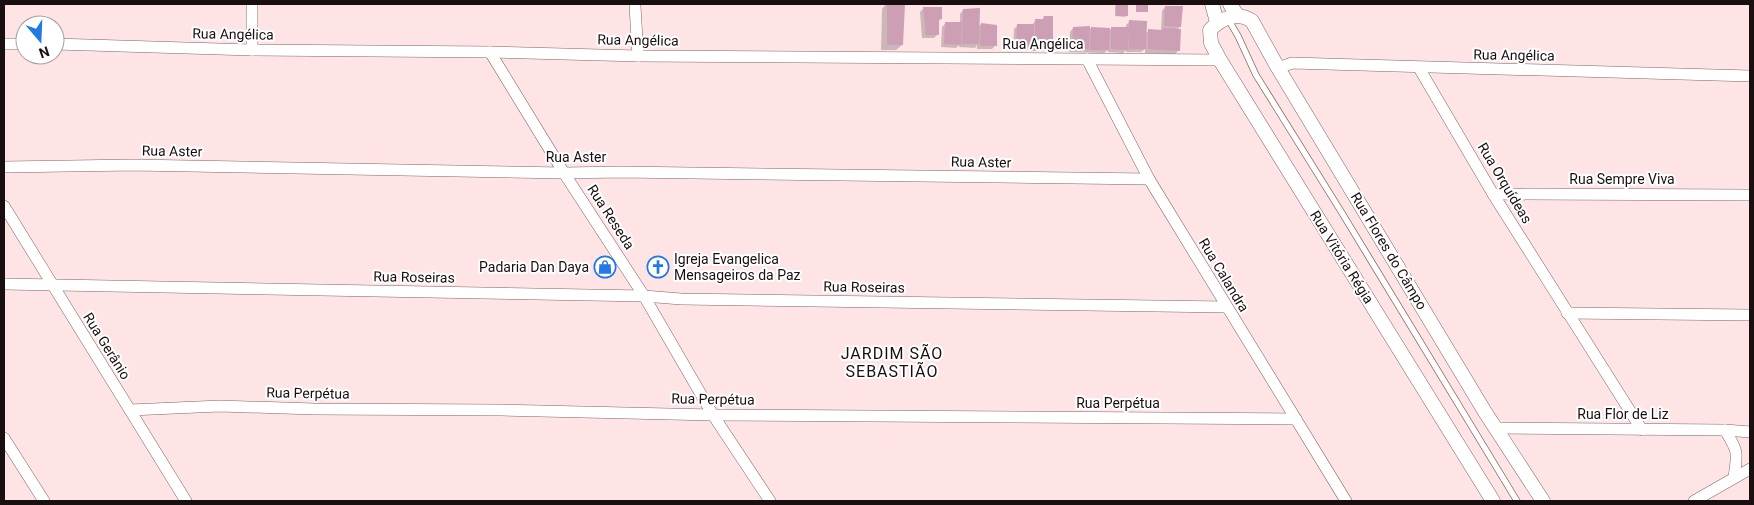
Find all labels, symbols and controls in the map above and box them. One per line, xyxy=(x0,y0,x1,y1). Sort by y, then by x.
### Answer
north arrow xyxy=(15,15,65,65)
street label: Rua Angélica xyxy=(192,25,274,43)
street label: Rua Angélica xyxy=(597,31,679,49)
street label: Rua Angélica xyxy=(1002,36,1084,52)
text: N xyxy=(37,43,52,61)
street label: Rua Angélica xyxy=(1473,46,1555,64)
street label: Rua Orquídeas xyxy=(1475,140,1535,226)
street label: Rua Aster xyxy=(142,142,203,160)
street label: Rua Aster xyxy=(546,149,607,165)
street label: Rua Aster xyxy=(951,153,1012,171)
street label: Rua Sempre Viva xyxy=(1569,171,1675,187)
street label: Rua Reseda xyxy=(584,182,638,252)
street label: Rua Flores do Câmpo xyxy=(1348,190,1430,312)
street label: Rua Vitória Régia xyxy=(1307,208,1377,306)
street label: Rua Calandra xyxy=(1196,235,1252,315)
place label: Igreja Evangelica Mensageiros da Paz xyxy=(674,251,801,283)
shop icon: Padaria Dan Daya xyxy=(593,255,617,279)
church icon: Igreja Evangelica Mensageiros da Paz xyxy=(646,255,670,279)
place label: Padaria Dan Daya xyxy=(479,259,589,275)
street label: Rua Roseiras xyxy=(373,268,455,286)
street label: Rua Roseiras xyxy=(823,278,905,296)
street label: Rua Gerânio xyxy=(80,310,134,382)
district label: JARDIM SÃO SEBASTIÃO xyxy=(841,343,943,381)
street label: Rua Perpétua xyxy=(266,384,350,402)
street label: Rua Perpétua xyxy=(671,390,755,408)
street label: Rua Perpétua xyxy=(1076,395,1160,411)
street label: Rua Flor de Liz xyxy=(1577,406,1669,422)

